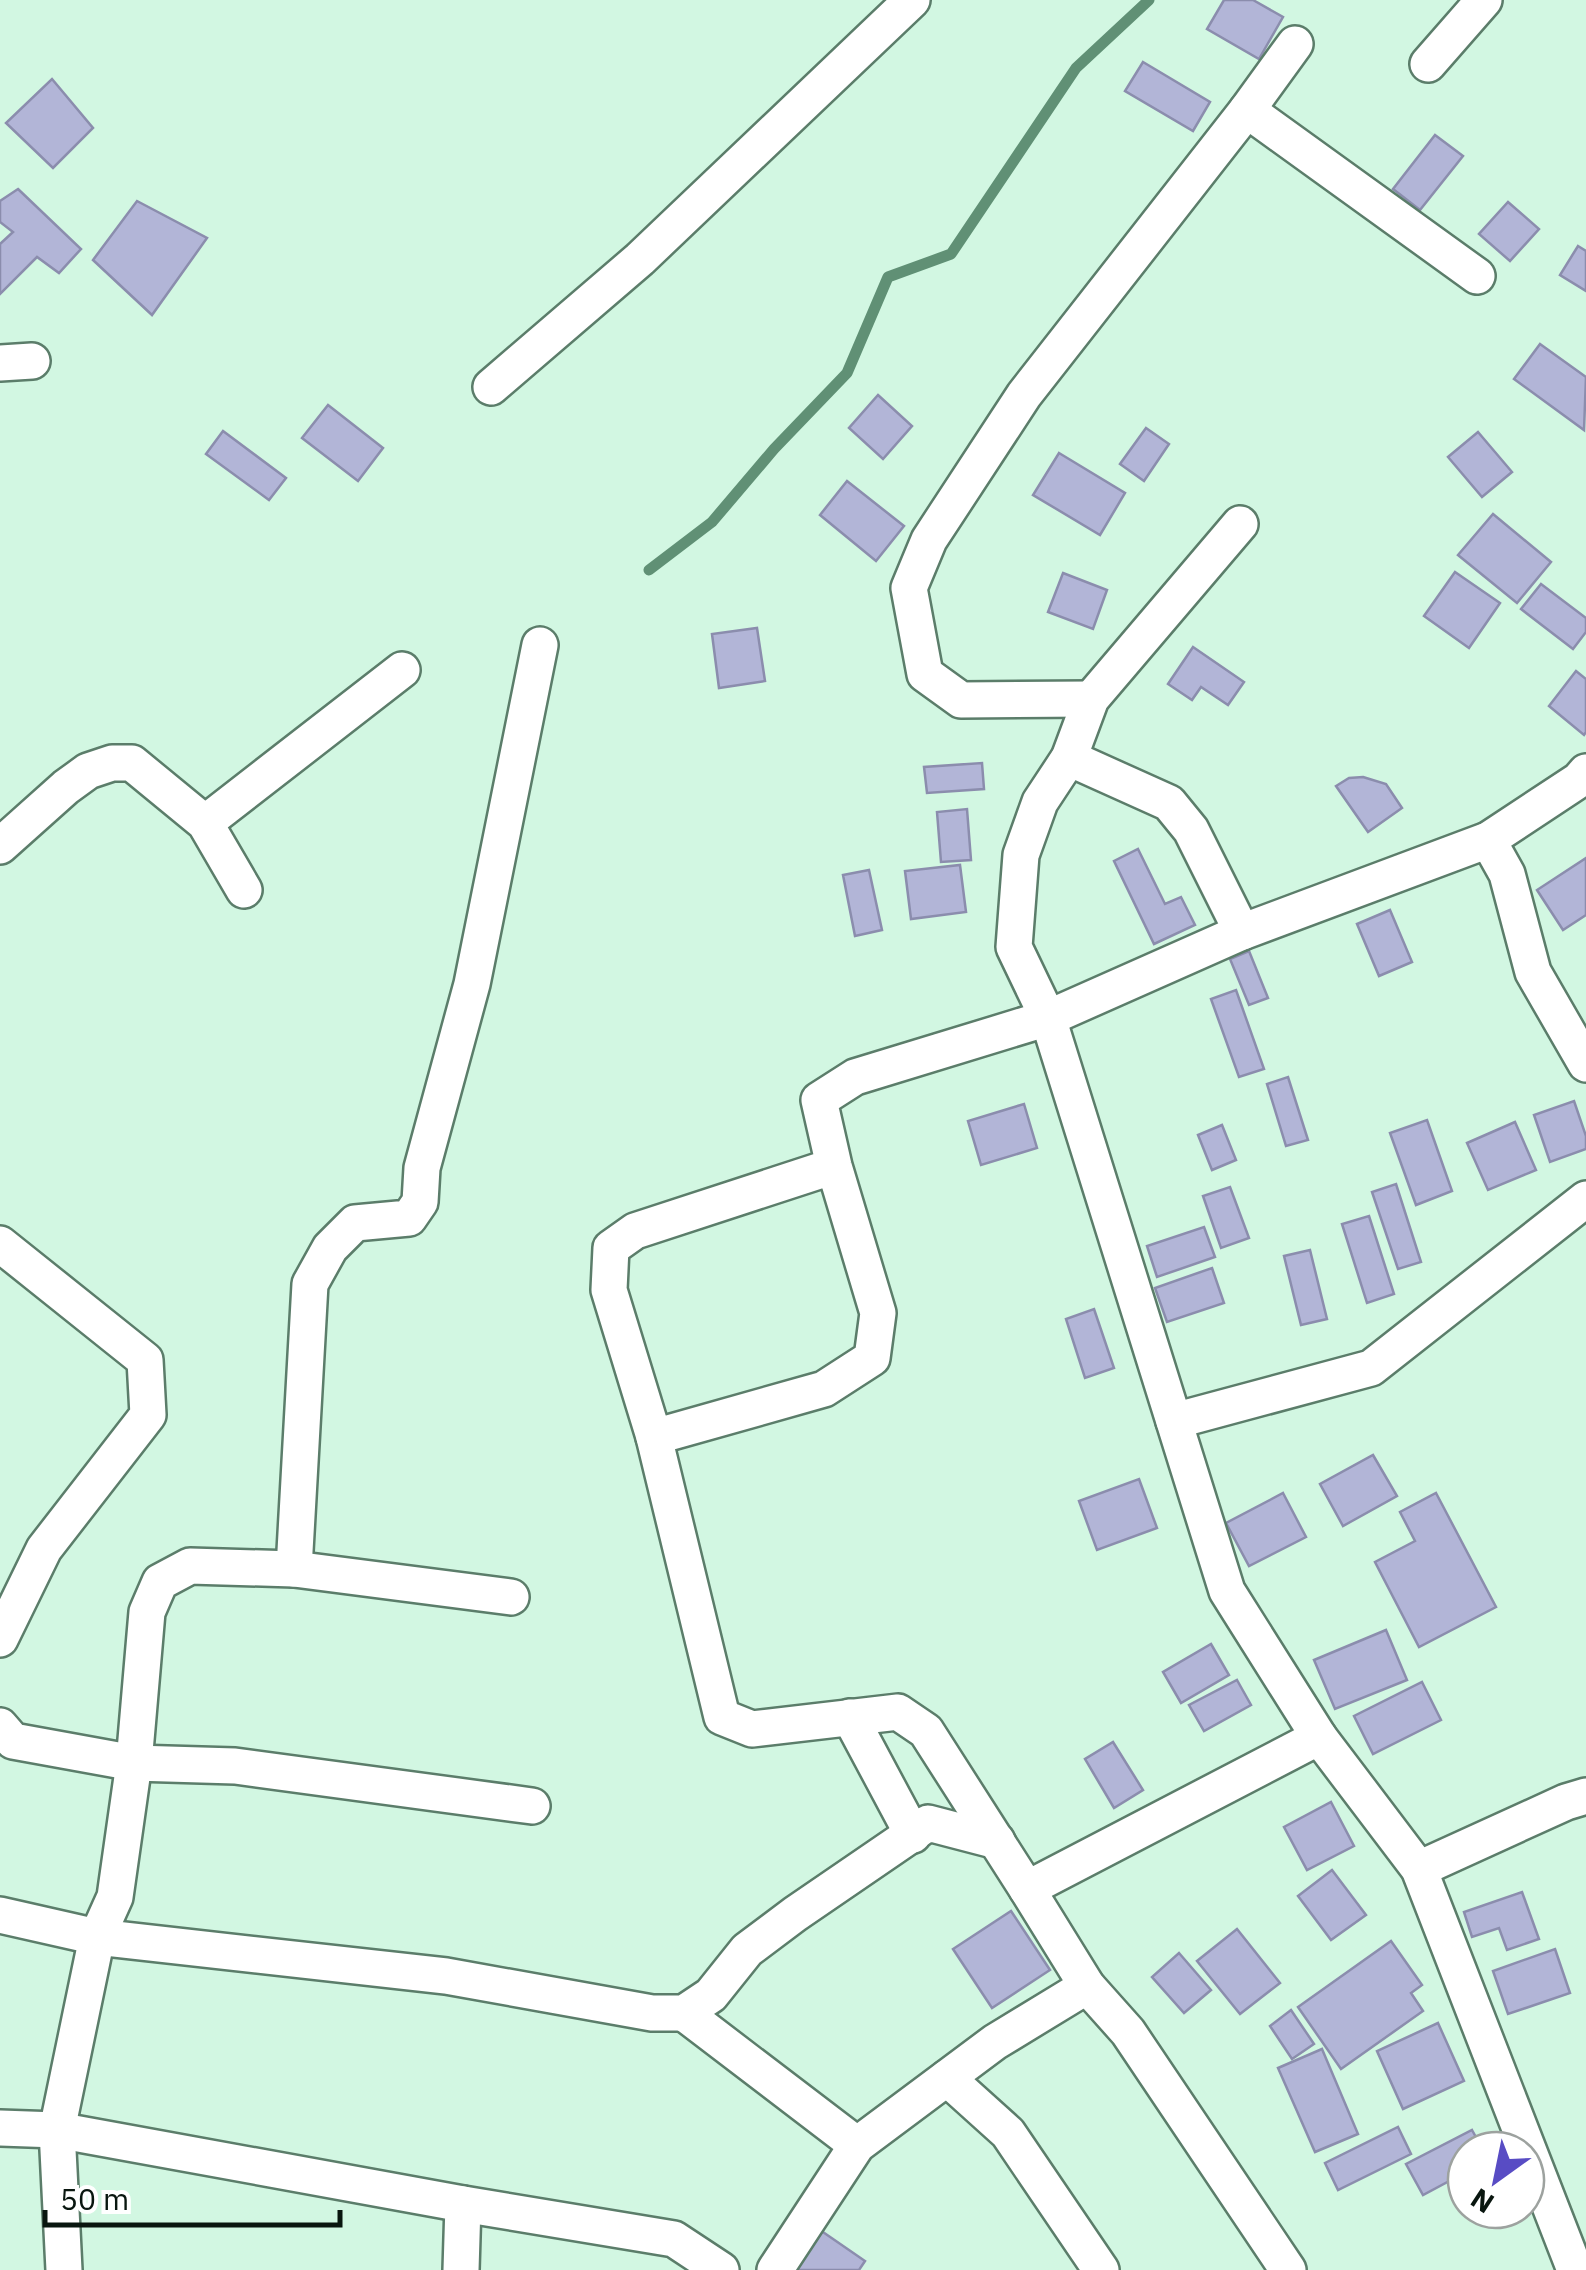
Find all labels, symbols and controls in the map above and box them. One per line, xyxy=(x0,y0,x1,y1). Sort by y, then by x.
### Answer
north arrow xyxy=(1446,2130,1546,2230)
scale bar xyxy=(45,2165,340,2227)
text: 50 m xyxy=(60,2179,129,2218)
text: N xyxy=(1464,2180,1501,2222)

